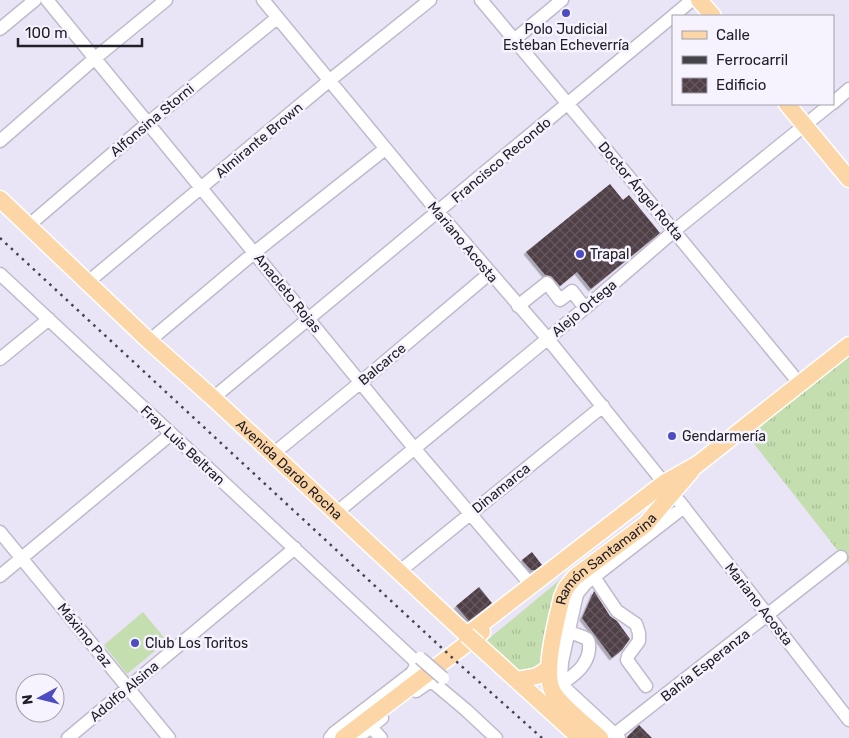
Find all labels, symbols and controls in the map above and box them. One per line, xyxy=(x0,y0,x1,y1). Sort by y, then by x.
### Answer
marker: Polo Judicial Esteban Echeverría xyxy=(560,7,572,19)
scale bar xyxy=(18,15,141,47)
legend xyxy=(672,15,834,105)
place label: Polo Judicial Esteban Echeverría xyxy=(503,21,629,54)
text: 100 m xyxy=(25,24,67,42)
text: Calle xyxy=(716,26,750,44)
text: Ferrocarril xyxy=(716,51,788,69)
text: Edificio xyxy=(716,76,766,94)
street label: Alfonsina Storni xyxy=(107,80,198,160)
street label: Almirante Brown xyxy=(212,99,306,182)
street label: Francisco Recondo xyxy=(448,114,554,207)
street label: Doctor Ángel Rotta xyxy=(594,138,688,244)
street label: Mariano Acosta xyxy=(424,198,501,286)
place label: Trapal xyxy=(590,246,629,263)
marker: Trapal xyxy=(574,248,586,260)
street label: Anacleto Rojas xyxy=(250,250,325,336)
street label: Alejo Ortega xyxy=(548,276,620,341)
street label: Balcarce xyxy=(355,340,410,389)
street label: Fray Luis Beltran xyxy=(137,402,228,489)
street label: Avenida Dardo Rocha xyxy=(232,416,346,523)
place label: Gendarmería xyxy=(682,428,766,445)
marker: Gendarmería xyxy=(666,430,678,442)
street label: Dinamarca xyxy=(469,460,534,517)
street label: Ramón Santamarina xyxy=(552,510,660,607)
street label: Mariano Acosta xyxy=(721,560,796,649)
street label: Máximo Paz xyxy=(54,600,116,671)
street label: Bahía Esperanza xyxy=(657,625,753,705)
place label: Club Los Toritos xyxy=(145,635,248,652)
marker: Club Los Toritos xyxy=(129,637,141,649)
street label: Adolfo Alsina xyxy=(86,658,162,725)
north arrow xyxy=(15,673,65,723)
text: N xyxy=(19,693,37,706)

